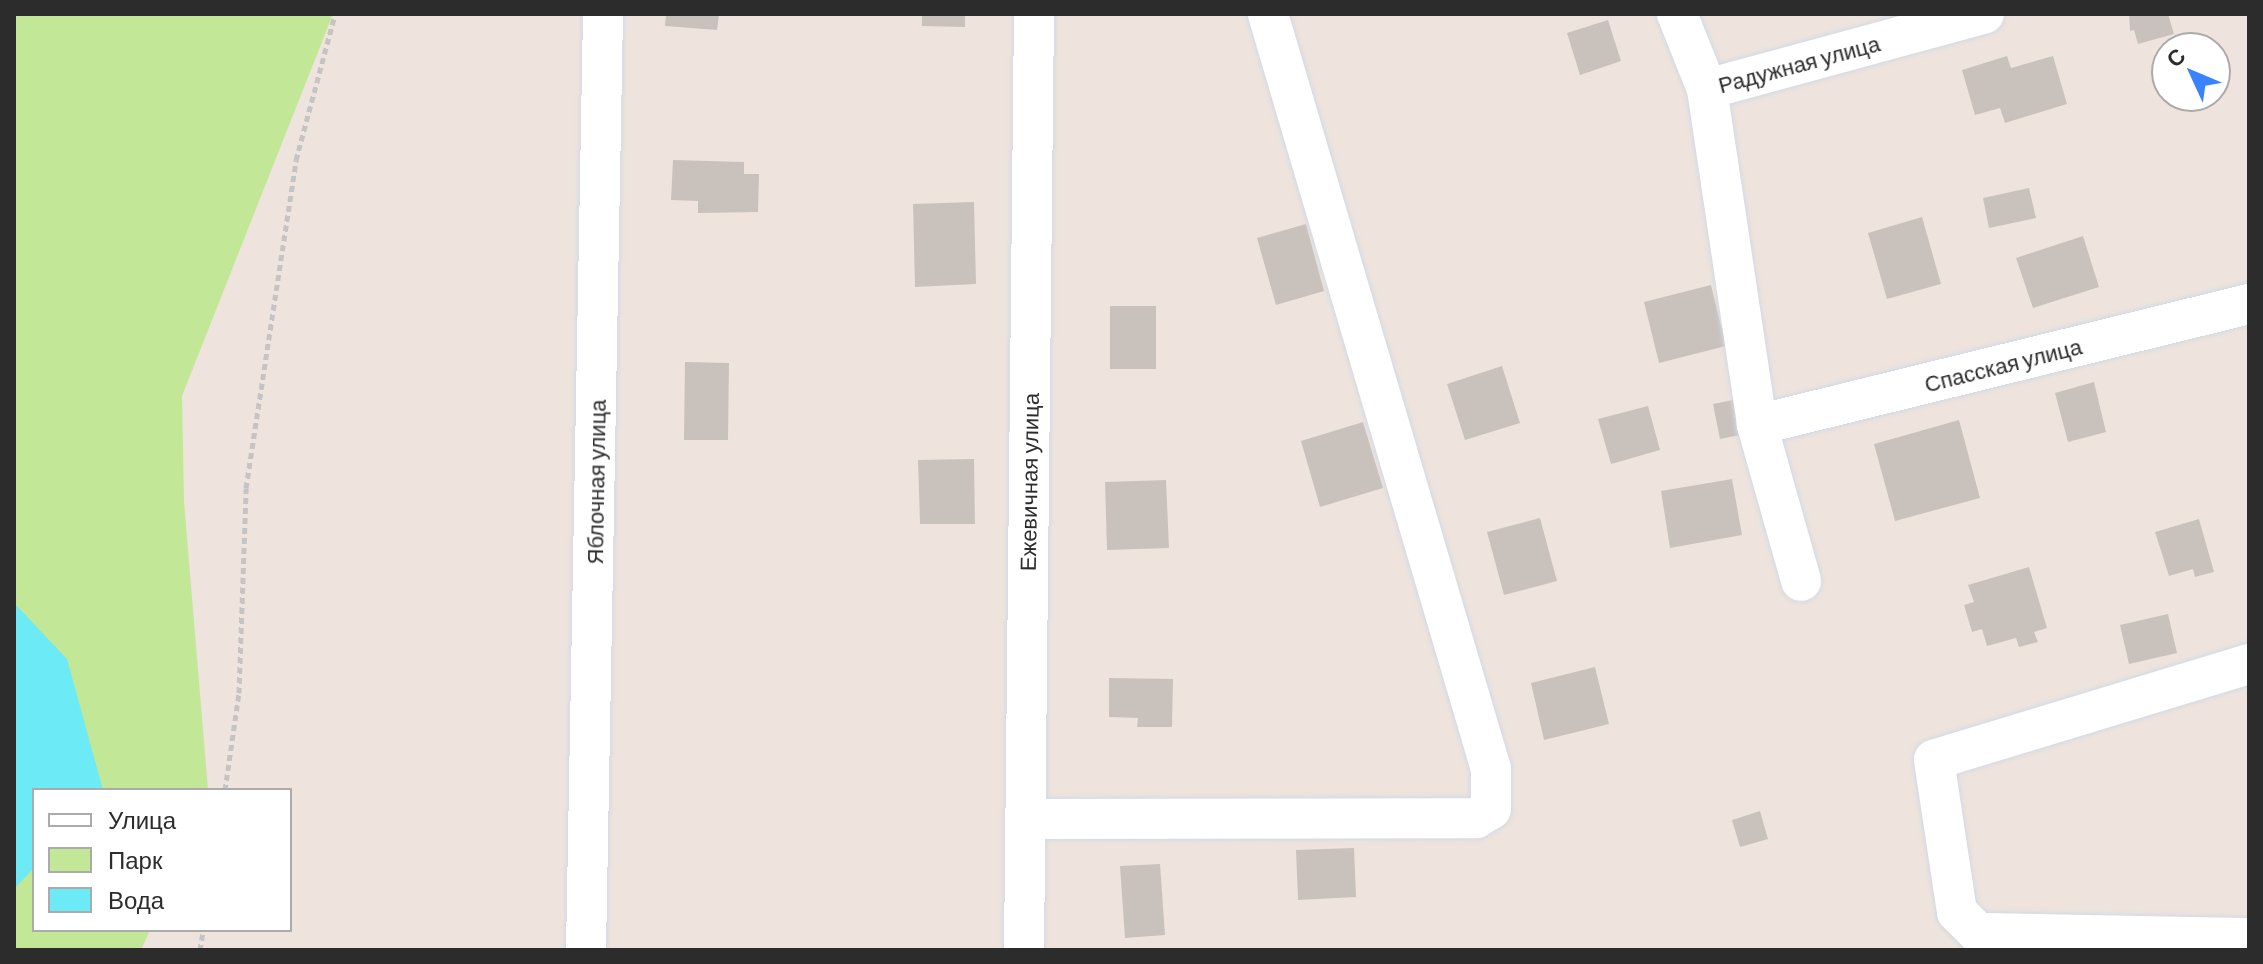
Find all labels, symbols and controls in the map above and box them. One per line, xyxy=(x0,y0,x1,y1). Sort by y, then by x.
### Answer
street label: Радужная улица xyxy=(1715,30,1883,98)
north arrow xyxy=(2151,32,2231,112)
text: С xyxy=(2160,42,2190,71)
street label: Спасская улица xyxy=(1922,333,2084,397)
street label: Ежевичная улица xyxy=(1014,393,1044,571)
street label: Яблочная улица xyxy=(581,399,611,565)
legend xyxy=(32,788,292,932)
text: Улица xyxy=(108,805,176,834)
text: Парк xyxy=(108,845,162,874)
text: Вода xyxy=(108,885,164,914)

